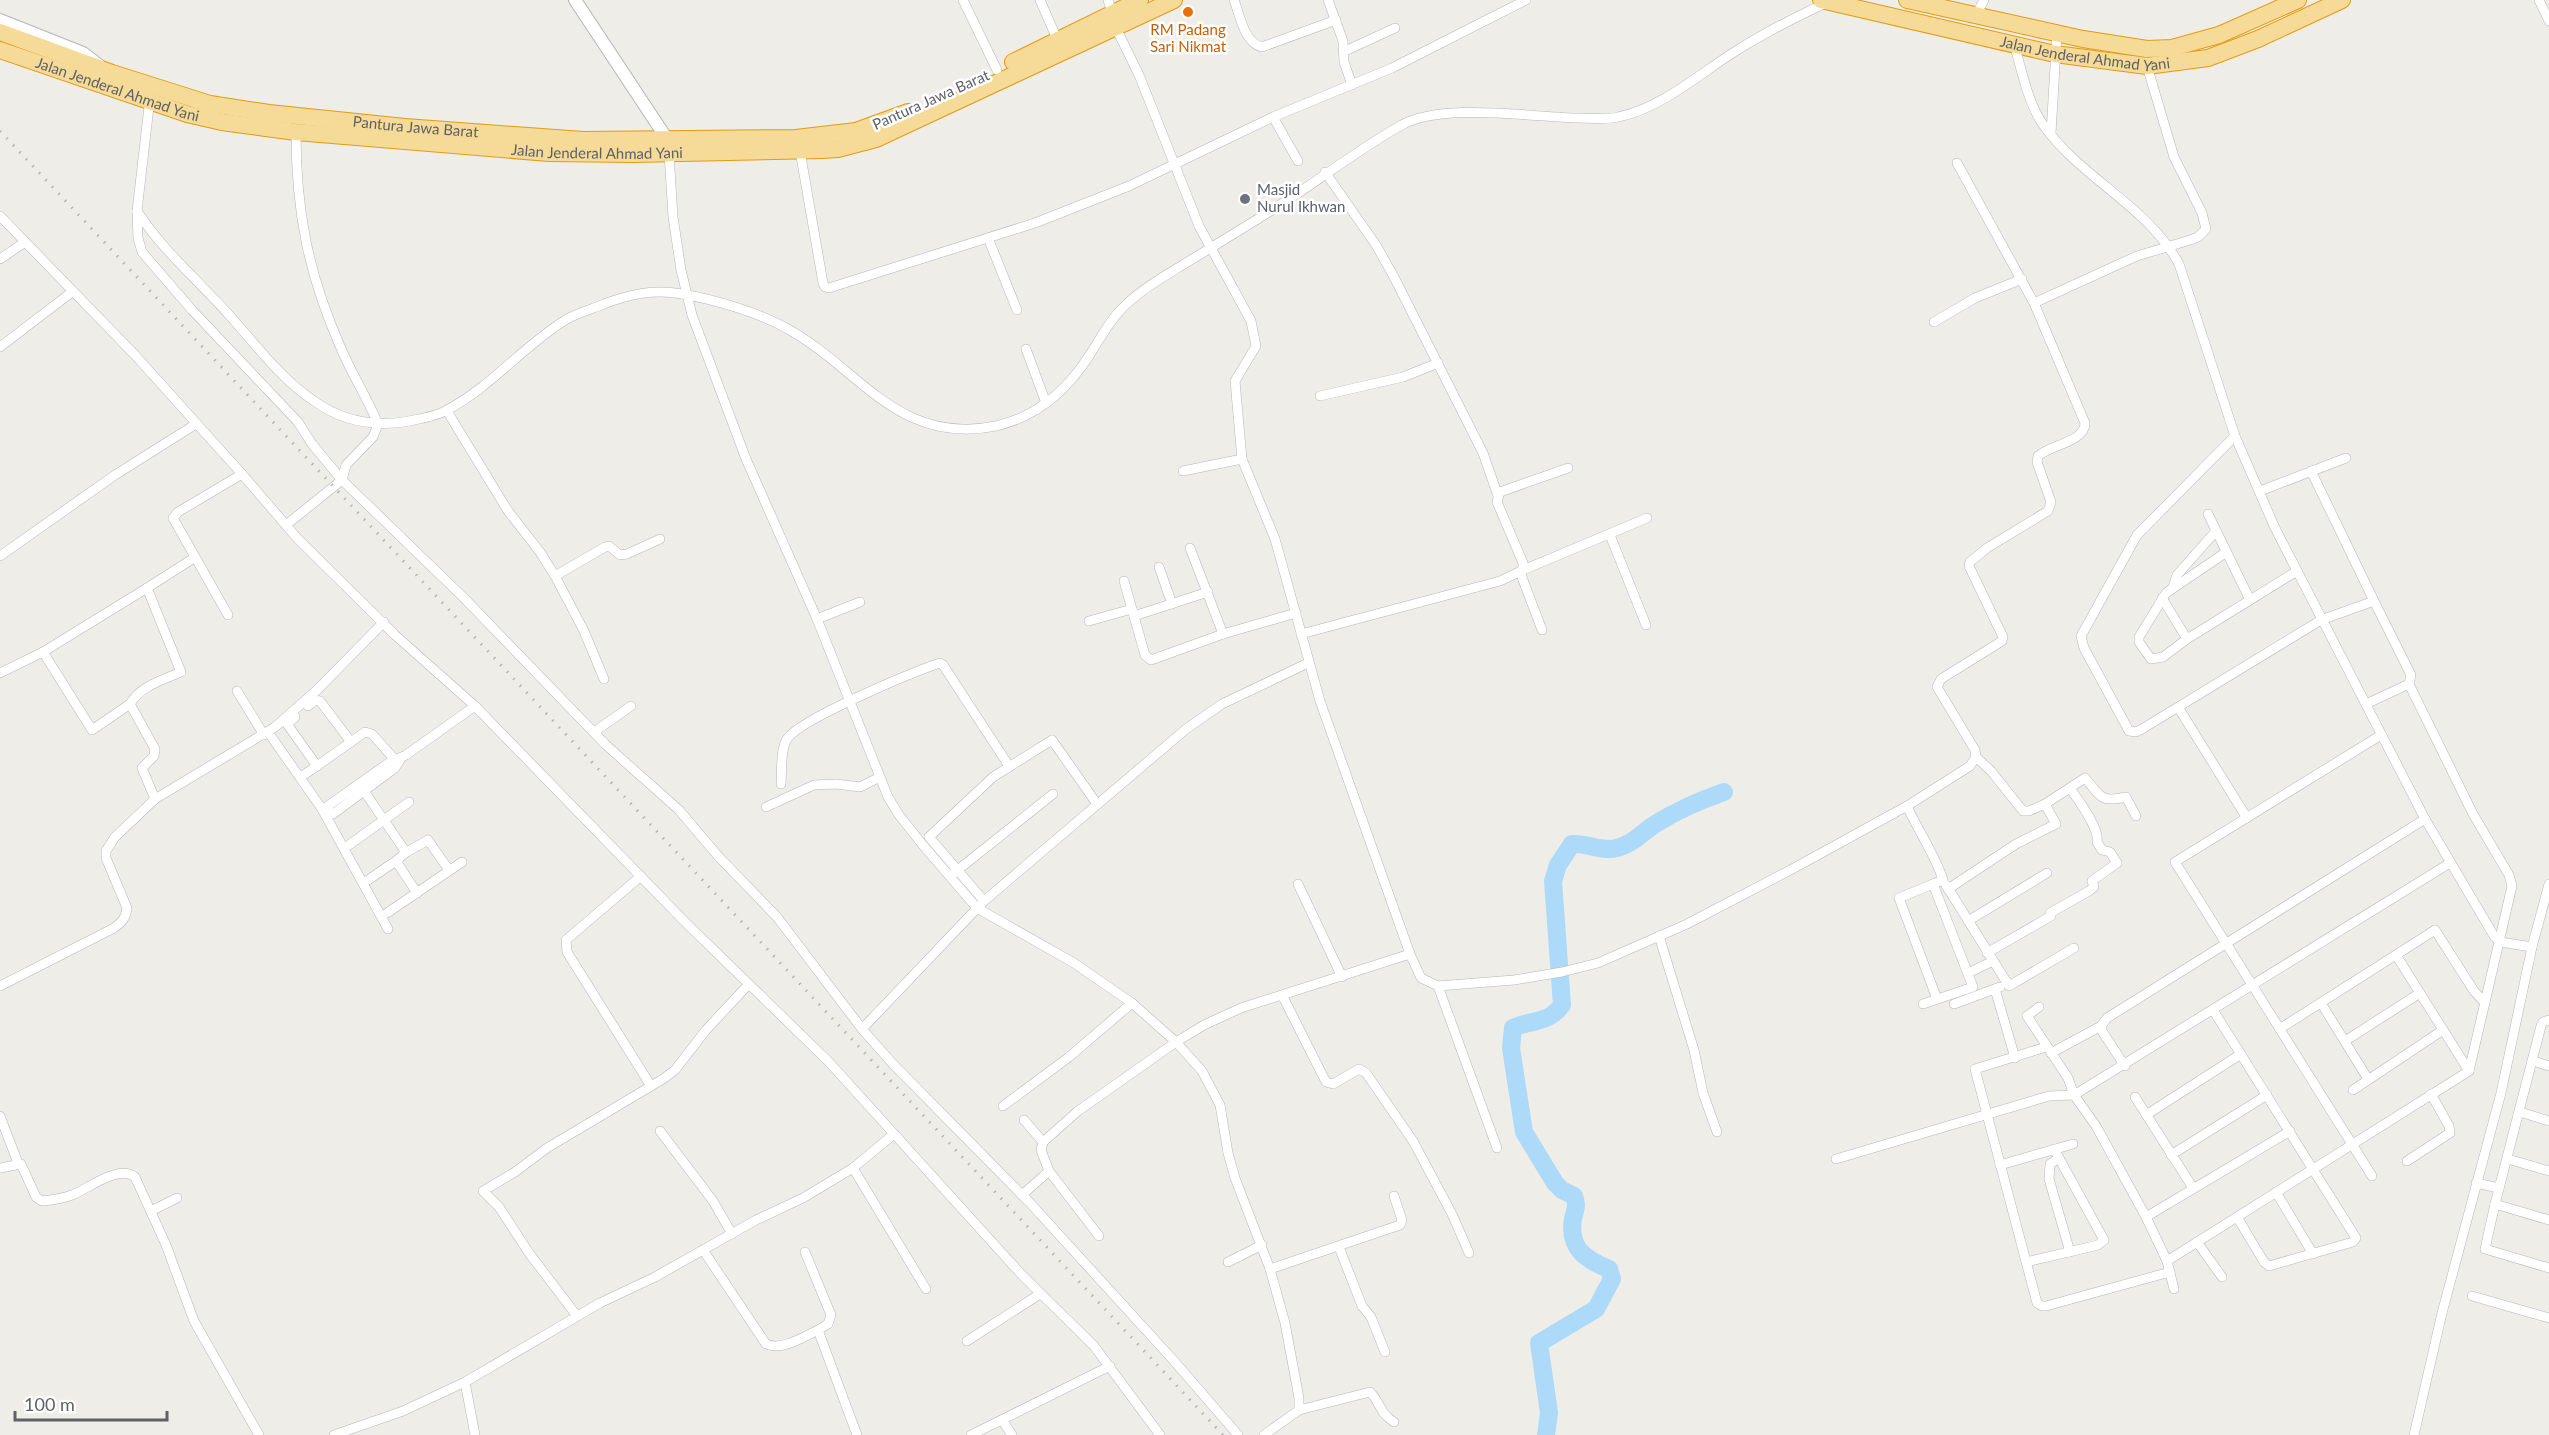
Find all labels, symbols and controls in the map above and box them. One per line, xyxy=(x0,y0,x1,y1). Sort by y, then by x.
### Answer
marker: RM Padang Sari Nikmat xyxy=(1181,5,1195,19)
place label: RM Padang Sari Nikmat xyxy=(1150,20,1227,55)
street label: Jalan Jenderal Ahmad Yani xyxy=(1999,32,2171,75)
street label: Jalan Jenderal Ahmad Yani xyxy=(33,53,201,125)
street label: Pantura Jawa Barat xyxy=(869,65,992,133)
street label: Pantura Jawa Barat xyxy=(352,112,480,140)
street label: Jalan Jenderal Ahmad Yani xyxy=(510,140,683,162)
place label: Masjid Nurul Ikhwan xyxy=(1257,180,1345,215)
marker: Masjid Nurul Ikhwan xyxy=(1238,192,1252,206)
scale bar xyxy=(15,1384,166,1422)
text: 100 m xyxy=(24,1393,75,1415)

